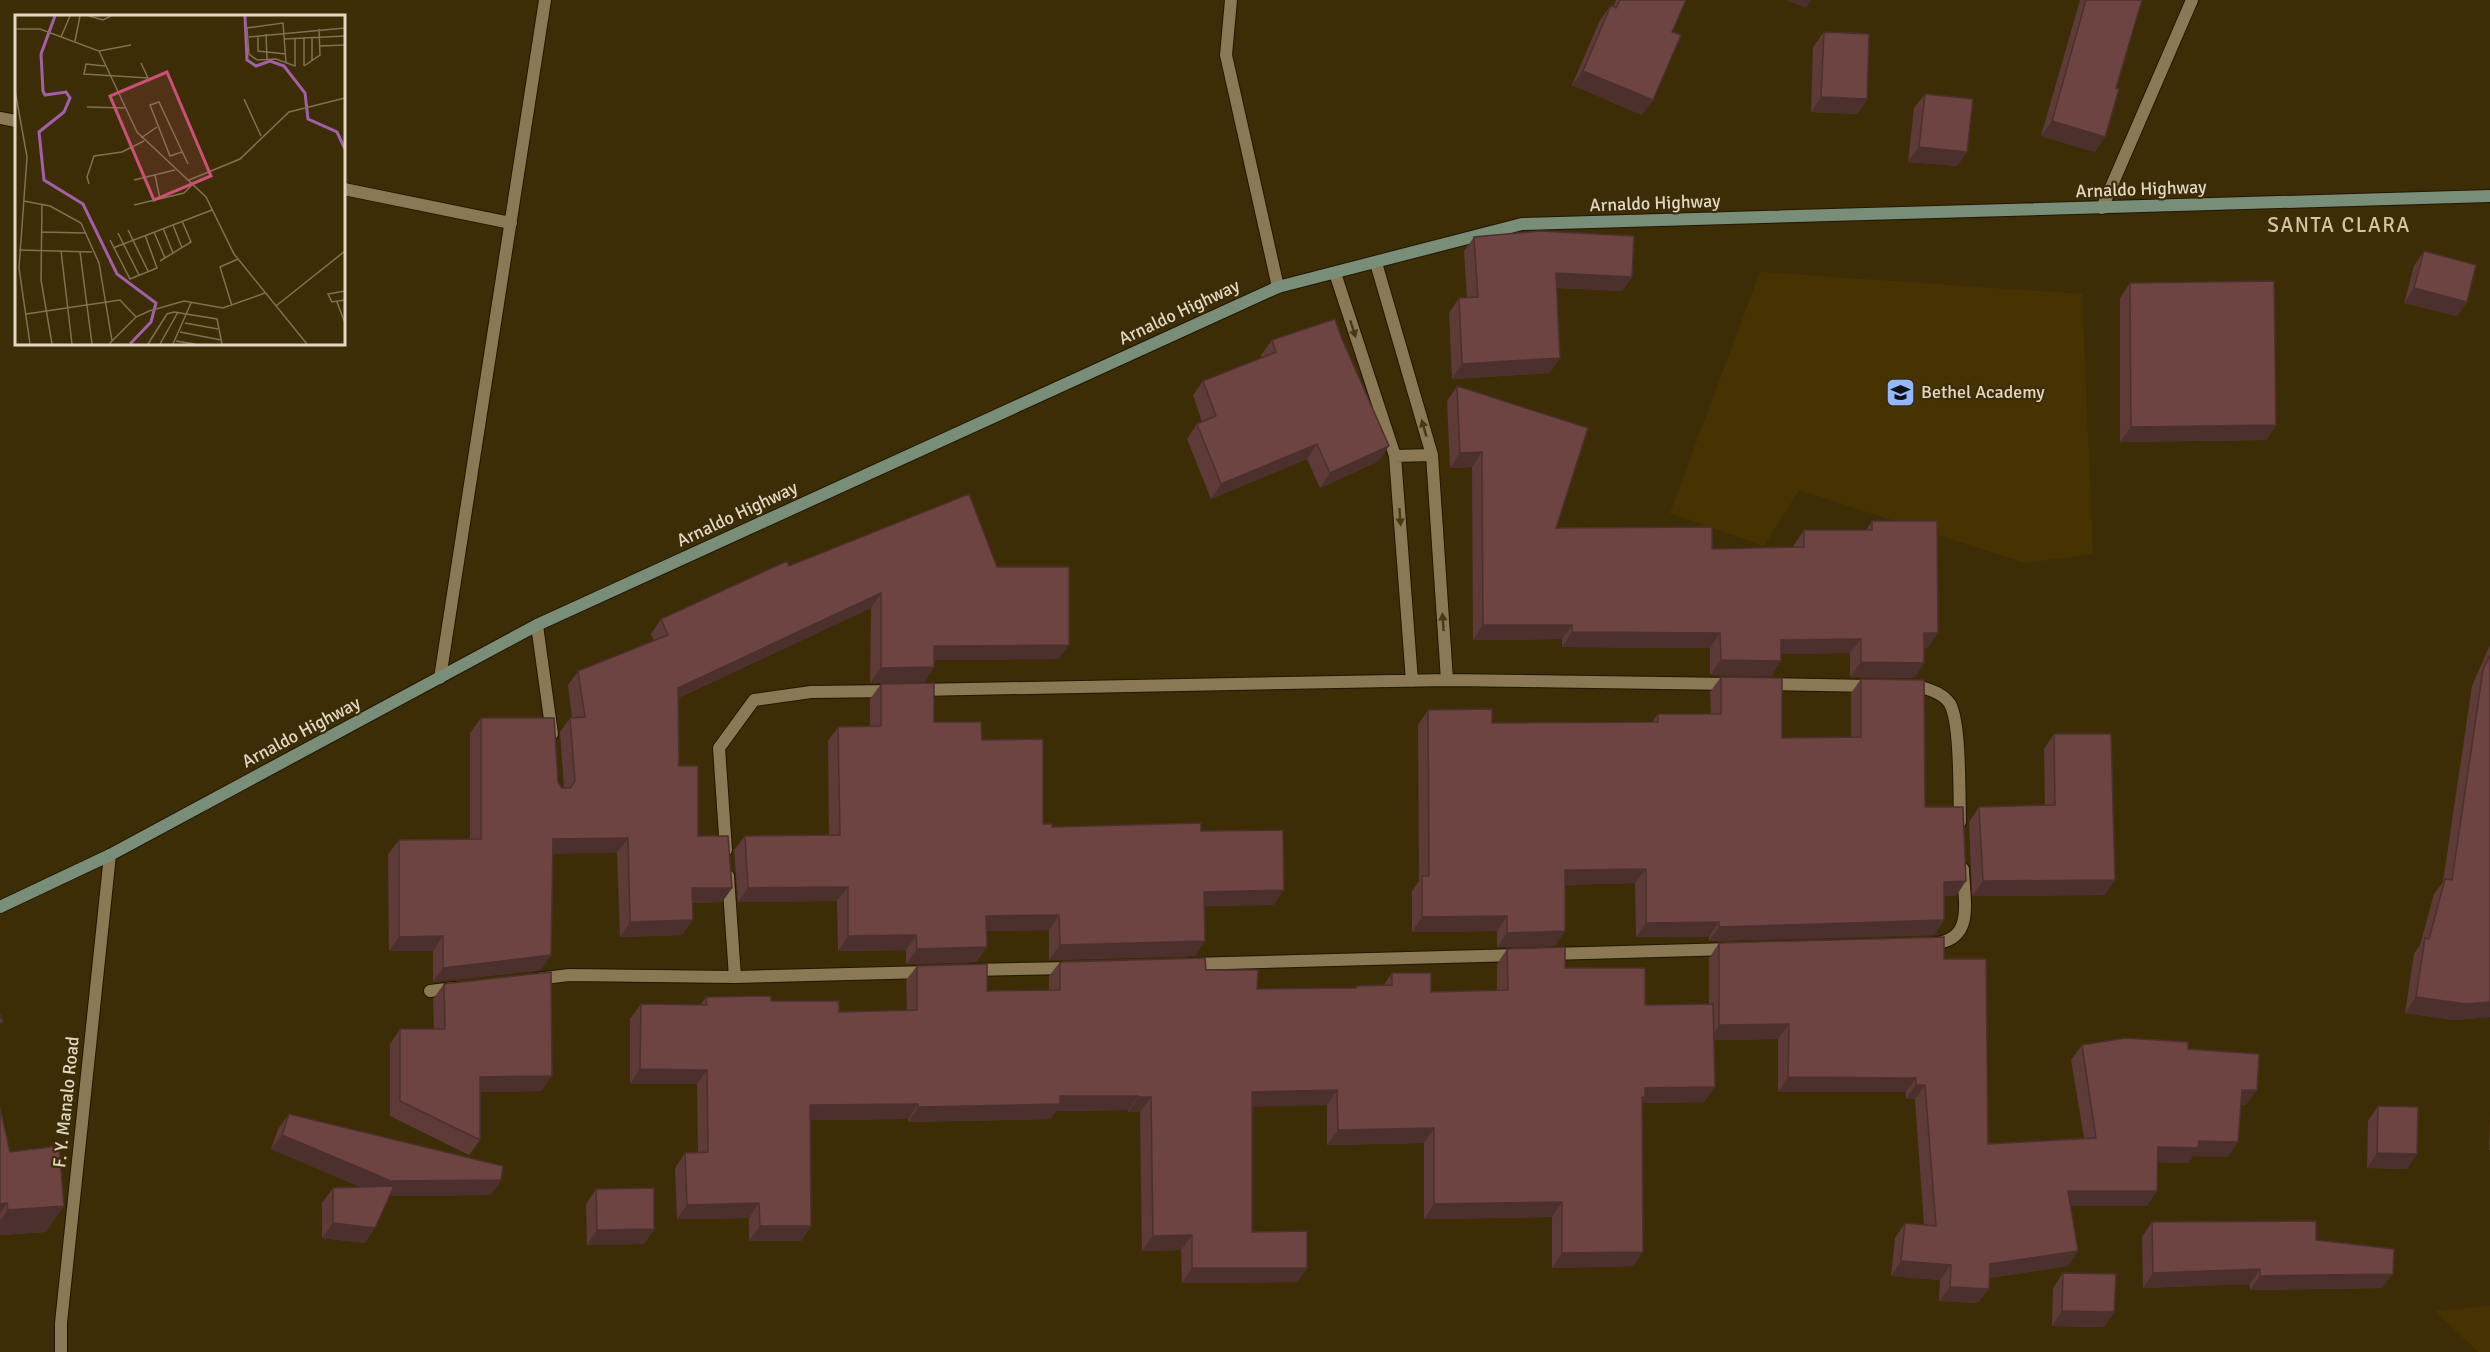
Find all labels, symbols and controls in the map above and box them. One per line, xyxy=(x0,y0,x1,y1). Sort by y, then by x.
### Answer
inset map xyxy=(15,15,345,345)
street label: Arnaldo Highway xyxy=(2075,176,2207,202)
street label: Arnaldo Highway xyxy=(1589,190,1721,216)
district label: SANTA CLARA xyxy=(2267,212,2411,238)
street label: Arnaldo Highway xyxy=(1115,274,1243,350)
one-way arrow xyxy=(1349,320,1359,338)
school or university icon: Bethel Academy xyxy=(1884,376,1916,408)
place label: Bethel Academy xyxy=(1921,381,2045,403)
one-way arrow xyxy=(1419,419,1428,437)
street label: Arnaldo Highway xyxy=(673,476,801,552)
one-way arrow xyxy=(1395,507,1404,526)
one-way arrow xyxy=(1439,612,1448,631)
street label: Arnaldo Highway xyxy=(238,691,364,772)
street label: F. Y. Manalo Road xyxy=(48,1035,84,1169)

